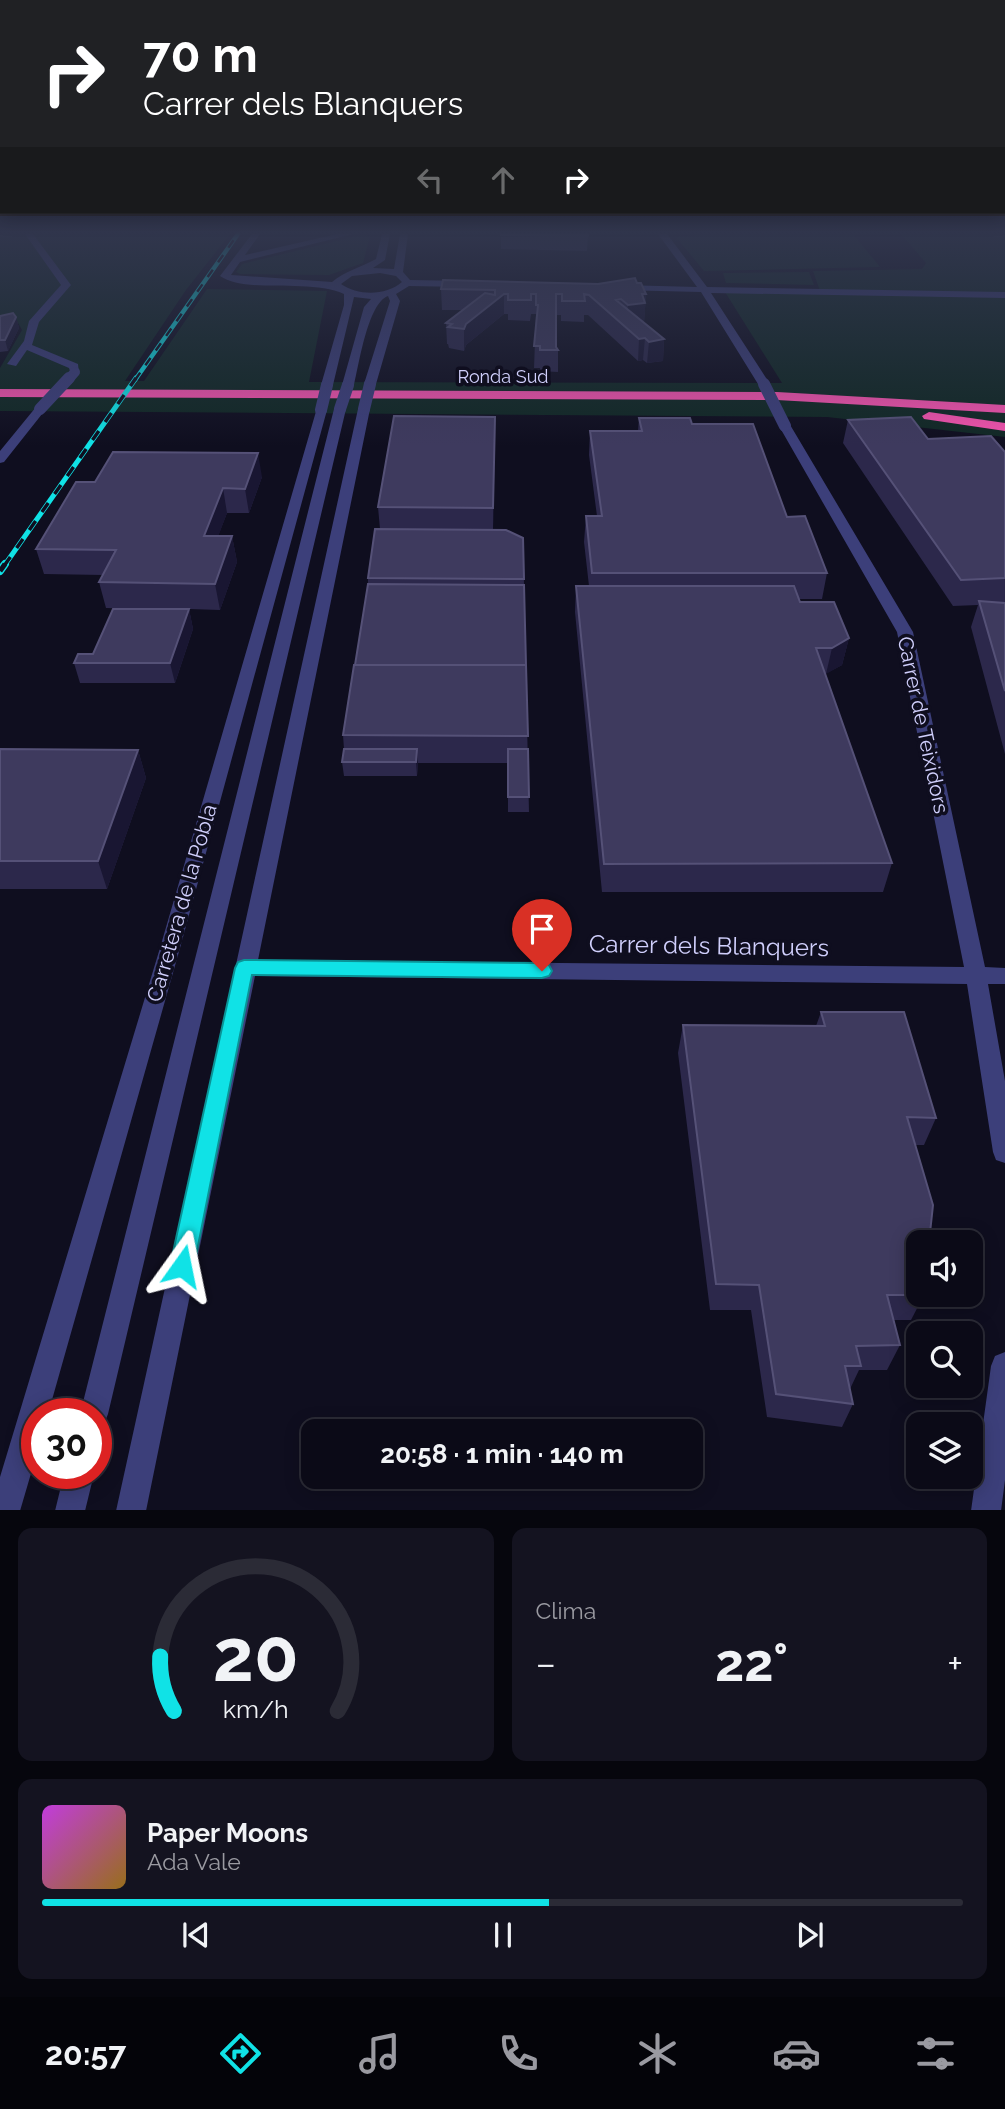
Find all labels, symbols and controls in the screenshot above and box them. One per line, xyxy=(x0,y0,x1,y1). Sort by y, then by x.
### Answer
text: 70 m xyxy=(143,26,258,83)
icon: right xyxy=(28,28,119,119)
text: Carrer dels Blanquers xyxy=(143,85,463,122)
icon: left xyxy=(411,161,449,199)
icon: ahead xyxy=(484,161,522,199)
icon: right xyxy=(557,161,595,199)
street label: Ronda Sud xyxy=(457,366,549,387)
street label: Carrer de Teixidors xyxy=(892,634,954,816)
street label: Carretera de la Pobla xyxy=(141,801,222,1005)
pin xyxy=(512,899,572,971)
icon: arrive xyxy=(523,910,561,948)
street label: Carrer dels Blanquers xyxy=(589,929,829,962)
position arrow xyxy=(145,1229,219,1303)
map controls xyxy=(906,1230,983,1489)
button: sound xyxy=(906,1230,983,1307)
button: search xyxy=(906,1321,983,1398)
speed limit sign: 30 xyxy=(21,1398,112,1489)
button: layers xyxy=(906,1412,983,1489)
text: 20:58 · 1 min · 140 m xyxy=(380,1439,624,1469)
text: Clima xyxy=(536,1597,596,1624)
text: 20 xyxy=(213,1613,299,1698)
text: 22° xyxy=(715,1632,788,1693)
text: − xyxy=(536,1641,556,1686)
text: + xyxy=(947,1641,963,1686)
text: km/h xyxy=(223,1693,289,1723)
text: Paper Moons xyxy=(147,1818,308,1848)
text: Ada Vale xyxy=(147,1848,241,1875)
icon: previous xyxy=(177,1916,215,1954)
icon: pause xyxy=(484,1916,522,1954)
icon: next xyxy=(791,1916,829,1954)
icon: directions xyxy=(216,2029,265,2078)
icon: music xyxy=(355,2029,404,2078)
icon: phone xyxy=(494,2029,543,2078)
icon: climate xyxy=(633,2029,682,2078)
icon: car xyxy=(772,2029,821,2078)
icon: filters xyxy=(911,2029,960,2078)
text: 20:57 xyxy=(45,2035,126,2072)

